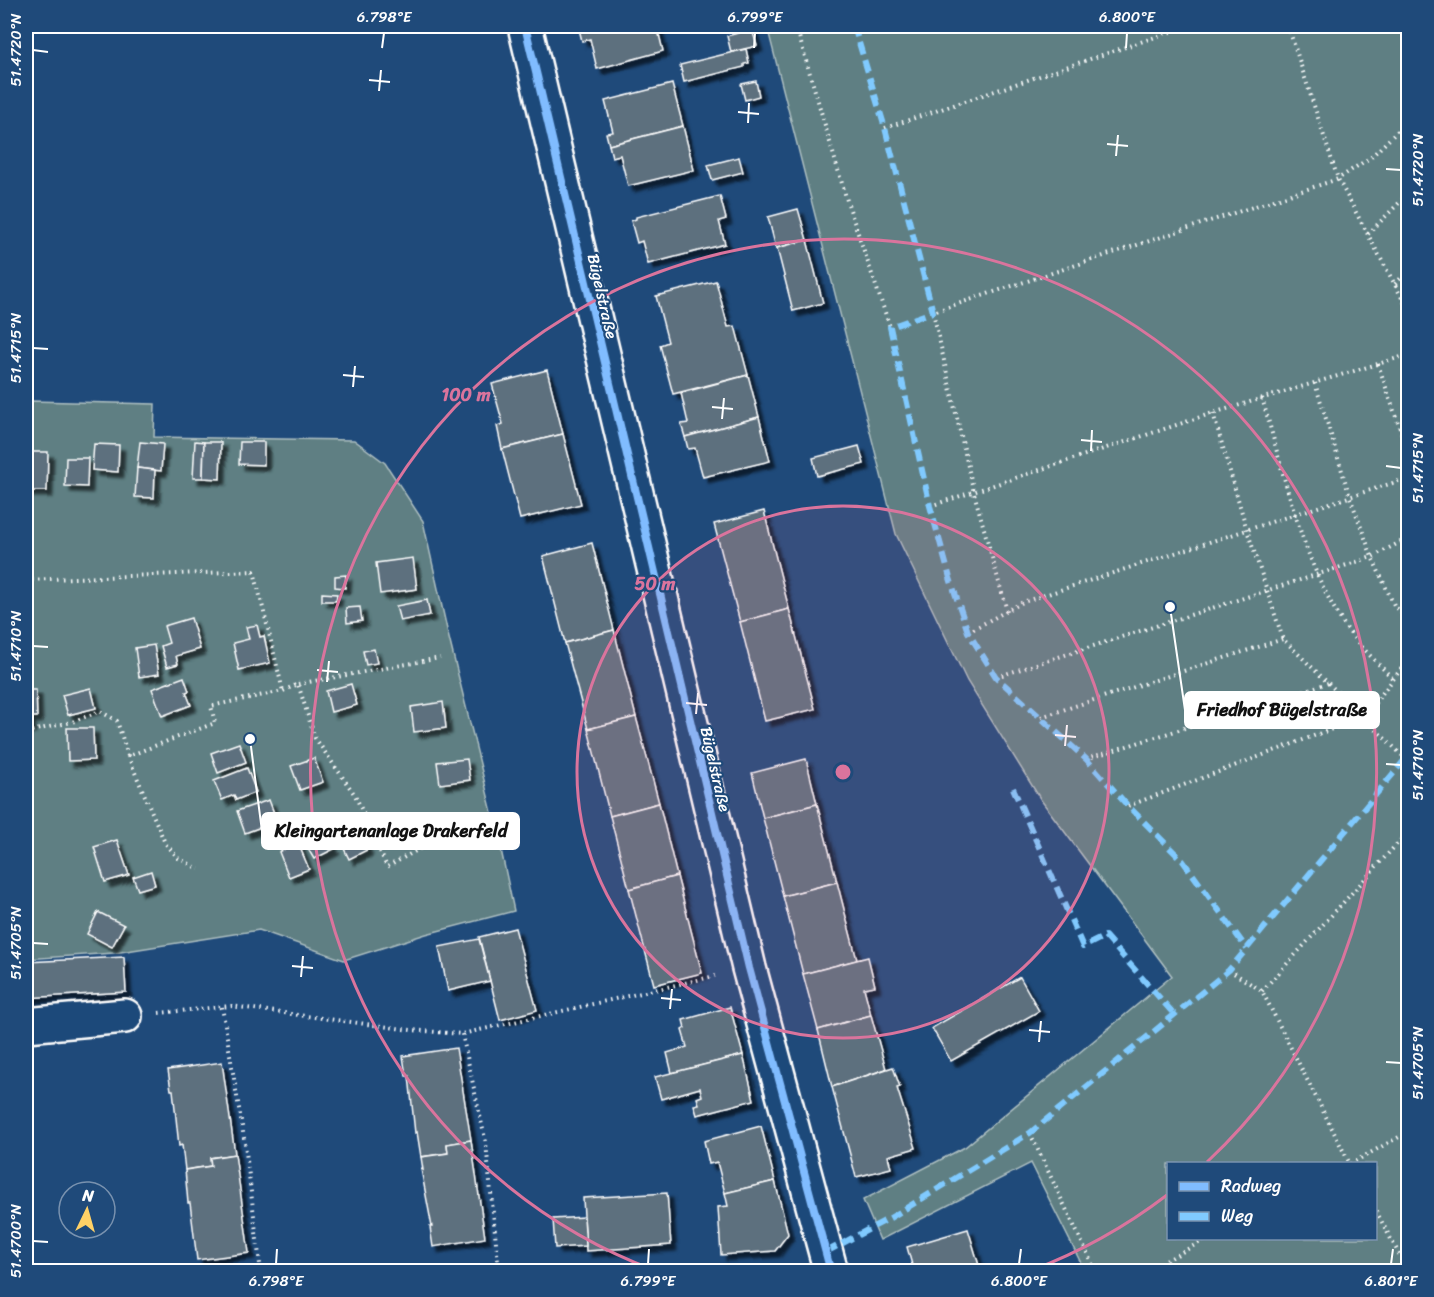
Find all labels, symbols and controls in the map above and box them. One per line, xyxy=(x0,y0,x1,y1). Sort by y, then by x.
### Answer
text: 6.798°E xyxy=(357,4,413,30)
text: 6.799°E xyxy=(728,4,784,30)
text: 6.800°E xyxy=(1099,4,1157,30)
text: 51.4720°N xyxy=(3,13,29,87)
text: 51.4720°N xyxy=(1405,133,1431,207)
street label: Bügelstraße xyxy=(579,251,626,342)
text: 51.4715°N xyxy=(3,312,29,383)
text: 100 m xyxy=(442,379,491,411)
text: 51.4715°N xyxy=(1405,432,1431,503)
text: 50 m xyxy=(635,568,676,600)
text: 51.4710°N xyxy=(3,610,29,681)
callout: Friedhof Bügelstraße xyxy=(1185,692,1379,728)
text: Friedhof Bügelstraße xyxy=(1196,694,1367,726)
street label: Bügelstraße xyxy=(692,724,739,815)
text: 51.4710°N xyxy=(1405,729,1431,800)
centre of rings xyxy=(833,762,853,782)
callout: Kleingartenanlage Drakerfeld xyxy=(262,813,519,849)
text: Kleingartenanlage Drakerfeld xyxy=(274,815,509,847)
text: 51.4705°N xyxy=(3,906,29,980)
text: 51.4705°N xyxy=(1405,1026,1431,1100)
legend xyxy=(1167,1162,1377,1240)
text: Radweg xyxy=(1221,1170,1281,1202)
north arrow xyxy=(57,1180,117,1240)
text: N xyxy=(80,1181,96,1211)
text: Weg xyxy=(1221,1200,1253,1232)
text: 51.4700°N xyxy=(3,1203,29,1278)
text: 6.798°E xyxy=(249,1268,305,1294)
text: 6.799°E xyxy=(621,1268,677,1294)
text: 6.800°E xyxy=(991,1268,1049,1294)
text: 6.801°E xyxy=(1365,1268,1419,1294)

